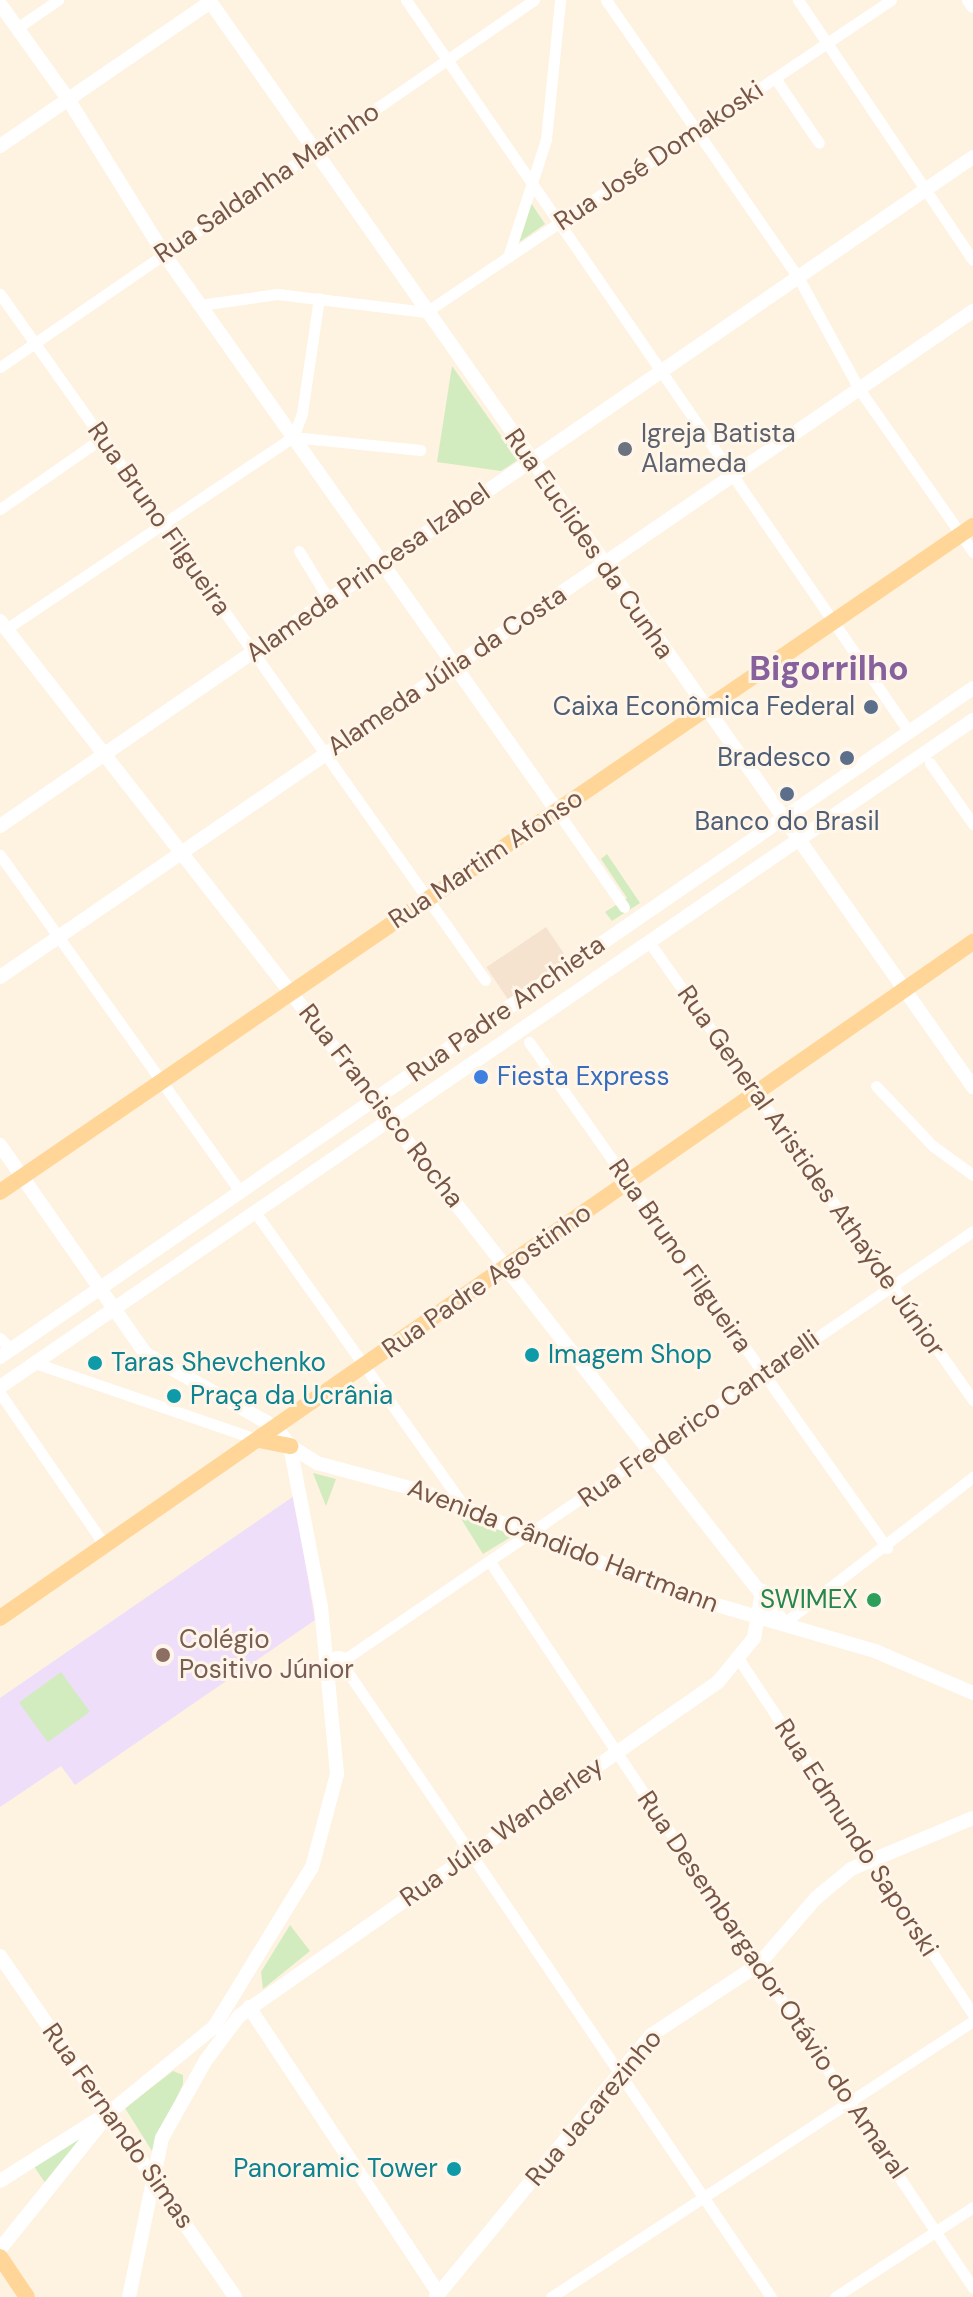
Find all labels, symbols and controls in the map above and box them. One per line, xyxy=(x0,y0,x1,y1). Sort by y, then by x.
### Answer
street label: Rua José Domakoski xyxy=(549,75,769,237)
street label: Rua Saldanha Marinho xyxy=(148,96,386,270)
street label: Rua Bruno Filgueira xyxy=(81,416,237,622)
place label: Igreja Batista Alameda xyxy=(641,418,796,480)
street label: Rua Euclides da Cunha xyxy=(498,423,680,665)
marker: Igreja Batista Alameda xyxy=(616,440,634,458)
street label: Alameda Princesa Izabel xyxy=(240,477,496,669)
street label: Alameda Júlia da Costa xyxy=(321,579,573,763)
district label: Bigorrilho xyxy=(749,649,909,689)
place label: Caixa Econômica Federal xyxy=(553,691,855,723)
marker: Caixa Econômica Federal xyxy=(862,698,880,716)
place label: Bradesco xyxy=(717,742,831,774)
marker: Bradesco xyxy=(838,749,856,767)
street label: Rua Martim Afonso xyxy=(383,782,589,936)
marker: Banco do Brasil xyxy=(778,785,796,803)
place label: Banco do Brasil xyxy=(694,806,880,838)
street label: Rua Padre Anchieta xyxy=(401,929,611,1089)
street label: Rua General Aristides Athaýde Júnior xyxy=(670,980,952,1362)
street label: Rua Francisco Rocha xyxy=(292,998,470,1214)
place label: Fiesta Express xyxy=(497,1061,670,1093)
marker: Fiesta Express xyxy=(472,1068,490,1086)
street label: Rua Bruno Filgueira xyxy=(602,1153,758,1359)
street label: Rua Padre Agostinho xyxy=(376,1197,598,1365)
street label: Rua Frederico Cantarelli xyxy=(572,1324,826,1514)
place label: Imagem Shop xyxy=(548,1339,712,1371)
marker: Imagem Shop xyxy=(523,1346,541,1364)
place label: Taras Shevchenko xyxy=(111,1347,326,1379)
marker: Taras Shevchenko xyxy=(86,1354,104,1372)
place label: Praça da Ucrânia xyxy=(190,1380,393,1412)
marker: Praça da Ucrânia xyxy=(165,1387,183,1405)
street label: Avenida Cândido Hartmann xyxy=(403,1472,723,1620)
place label: SWIMEX xyxy=(760,1584,858,1616)
marker: SWIMEX xyxy=(865,1591,883,1609)
place label: Colégio Positivo Júnior xyxy=(179,1624,354,1686)
marker: Colégio Positivo Júnior xyxy=(154,1646,172,1664)
street label: Rua Edmundo Saporski xyxy=(767,1713,945,1963)
street label: Rua Júlia Wanderley xyxy=(395,1750,609,1914)
street label: Rua Desembargador Otávio do Amaral xyxy=(630,1785,914,2185)
street label: Rua Fernando Simas xyxy=(35,2017,201,2235)
street label: Rua Jacarezinho xyxy=(519,2023,669,2193)
place label: Panoramic Tower xyxy=(233,2153,438,2185)
marker: Panoramic Tower xyxy=(445,2160,463,2178)

